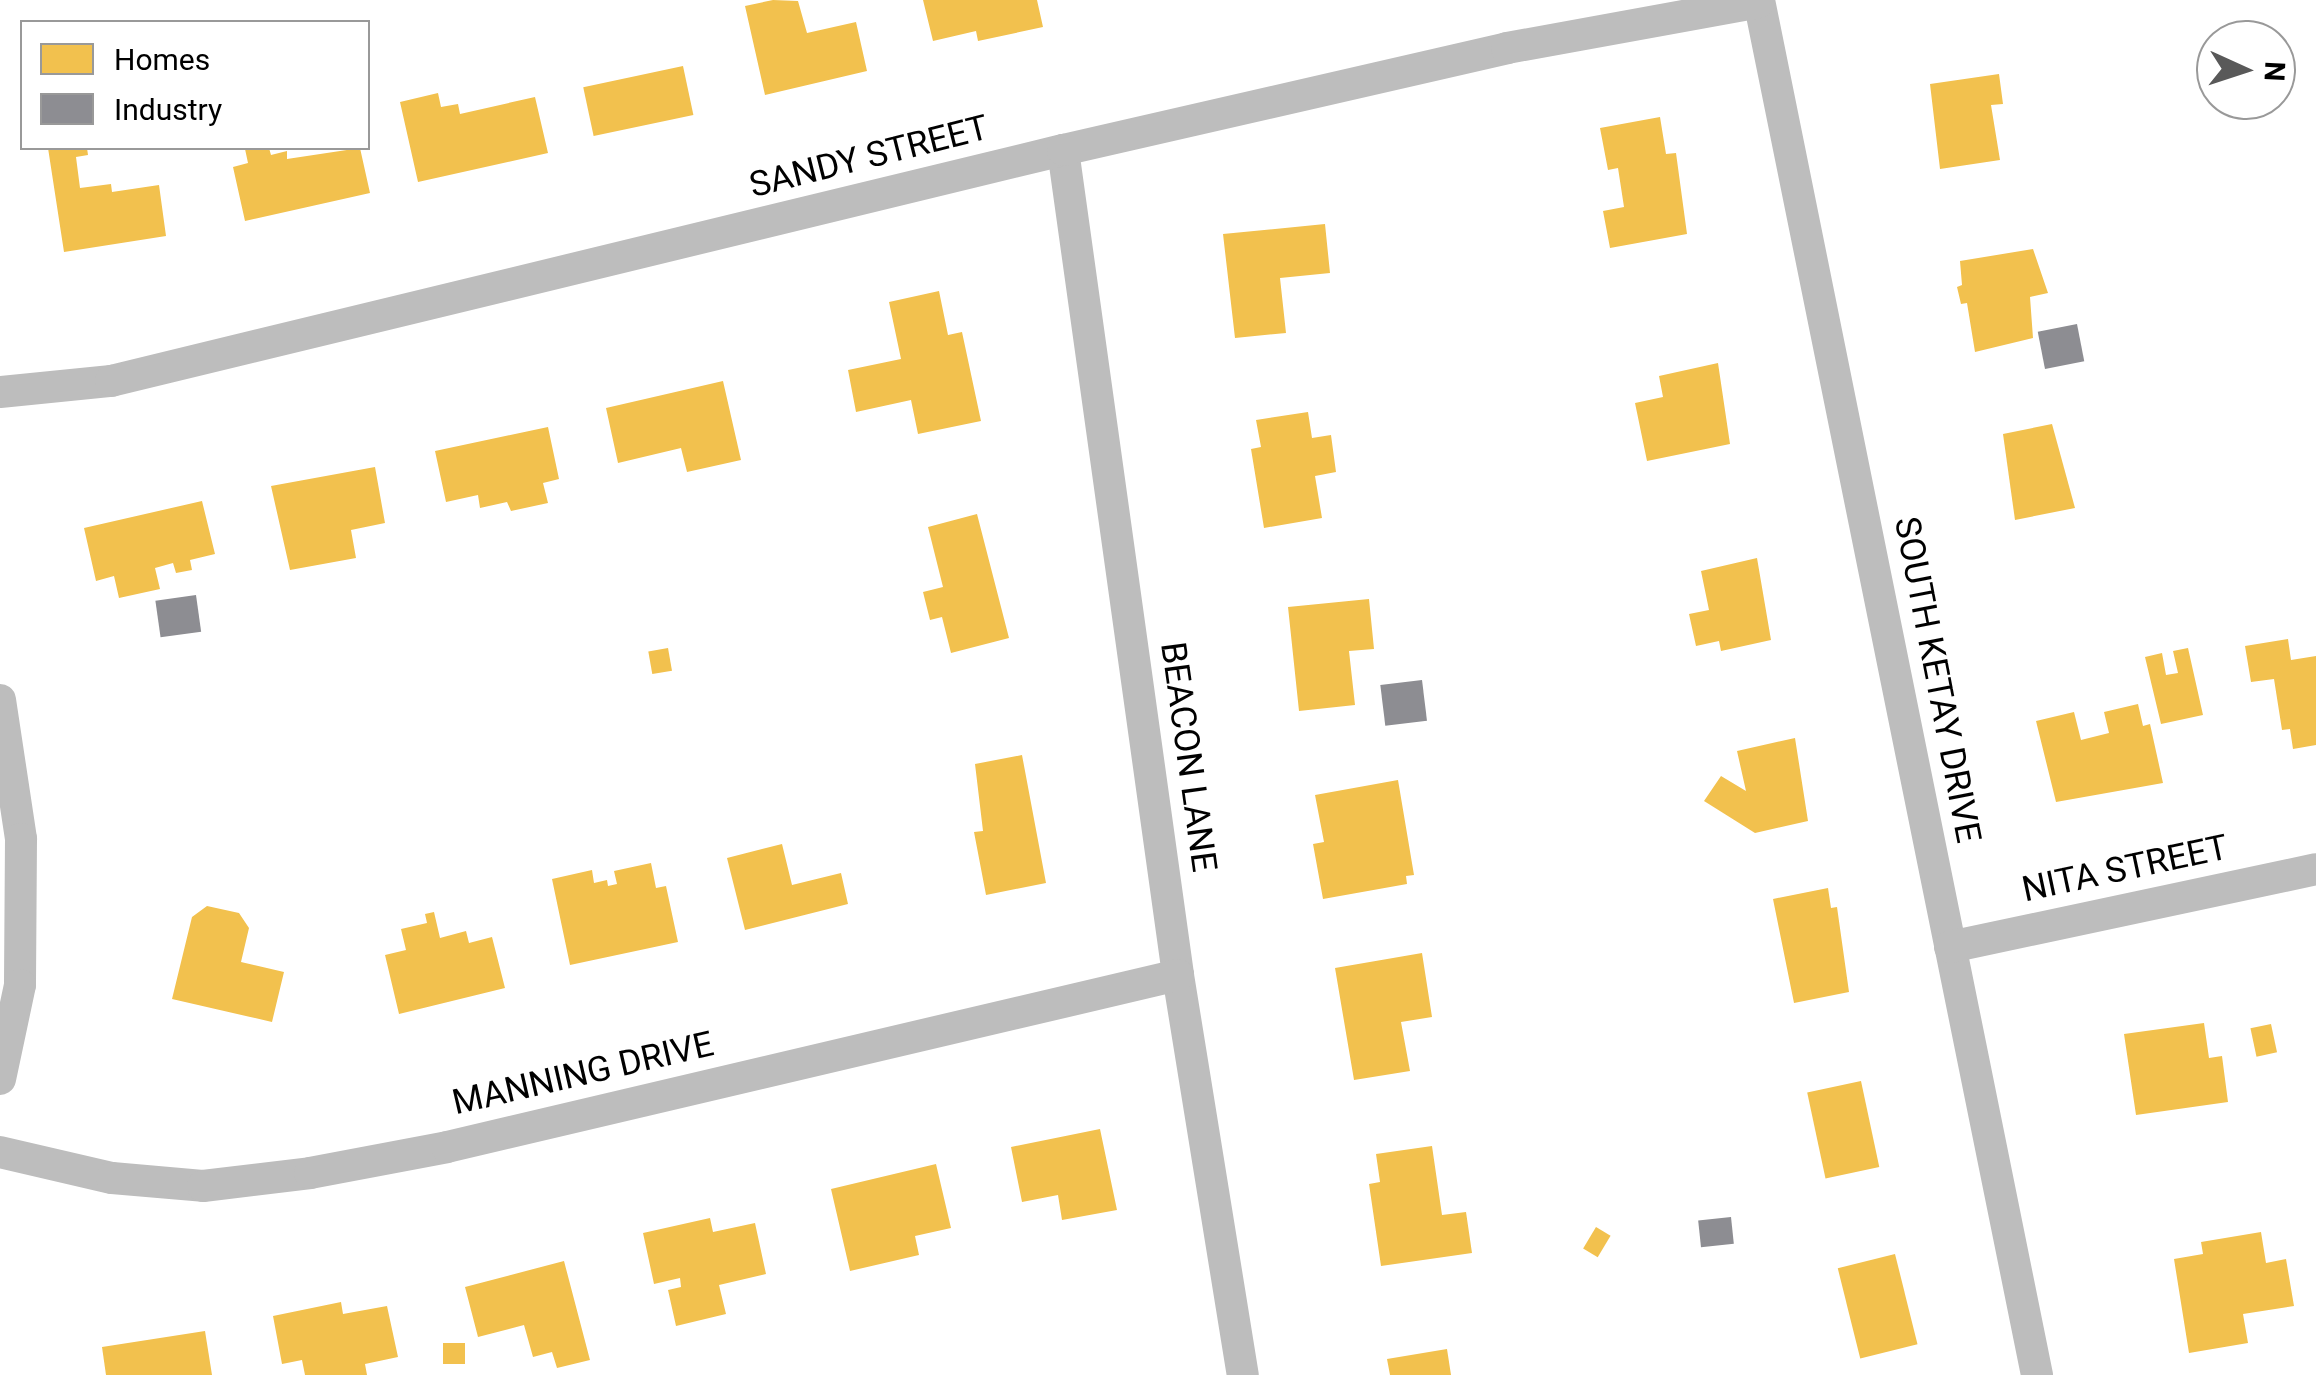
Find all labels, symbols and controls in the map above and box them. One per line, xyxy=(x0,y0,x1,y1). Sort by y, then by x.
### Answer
legend xyxy=(20,20,370,150)
north arrow xyxy=(2196,20,2296,120)
text: Homes xyxy=(114,42,210,77)
text: N xyxy=(2257,61,2291,82)
text: Industry xyxy=(114,92,222,127)
street label: SANDY STREET xyxy=(745,107,993,207)
street label: SOUTH KETAY DRIVE xyxy=(1885,514,1989,846)
street label: BEACON LANE xyxy=(1151,639,1225,875)
street label: NITA STREET xyxy=(2018,827,2232,911)
street label: MANNING DRIVE xyxy=(448,1024,718,1124)

